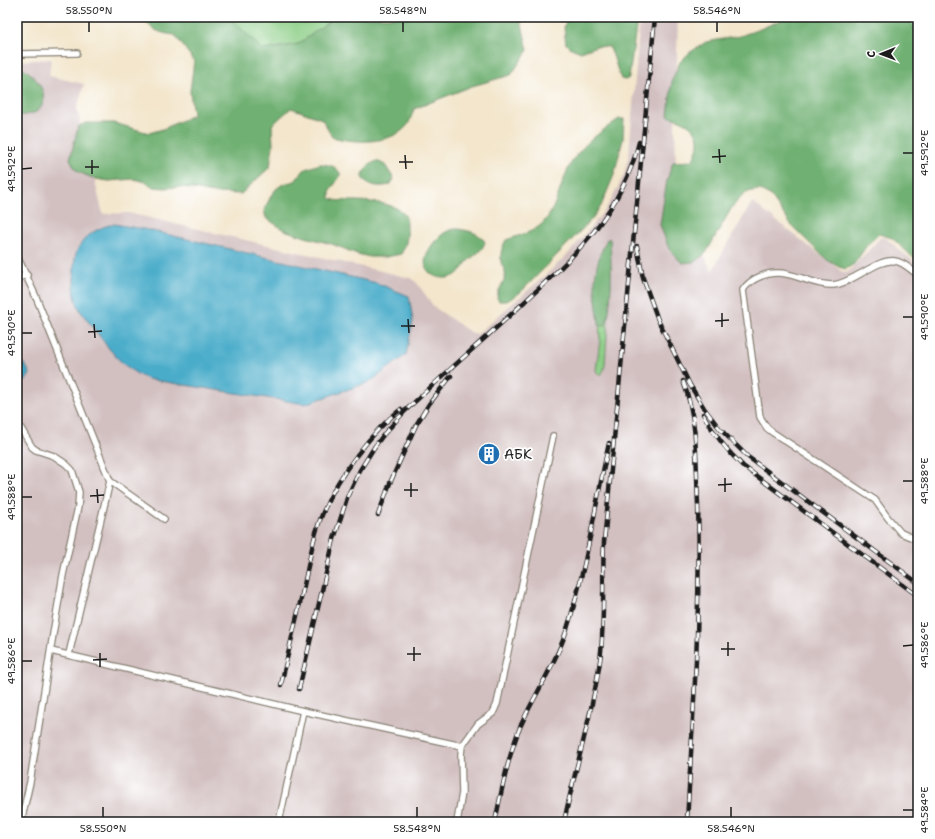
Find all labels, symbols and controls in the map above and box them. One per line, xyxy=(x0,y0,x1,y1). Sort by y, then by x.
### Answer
text: 58.550°N xyxy=(66,4,112,17)
text: 58.548°N xyxy=(379,4,427,17)
text: 58.546°N xyxy=(693,4,741,17)
north arrow xyxy=(861,34,901,74)
text: С xyxy=(864,50,879,58)
text: 49.592°E xyxy=(918,130,931,176)
text: 49.592°E xyxy=(5,146,18,192)
text: 49.590°E xyxy=(918,294,931,340)
text: 49.590°E xyxy=(5,310,18,356)
building icon: АБК xyxy=(476,441,502,467)
place label: АБК xyxy=(504,445,532,463)
text: 49.588°E xyxy=(918,457,931,505)
text: 49.588°E xyxy=(5,473,18,521)
text: 49.586°E xyxy=(918,622,931,668)
text: 49.586°E xyxy=(5,638,18,684)
text: 49.584°E xyxy=(918,787,931,833)
text: 58.550°N xyxy=(80,822,126,835)
text: 58.548°N xyxy=(393,822,441,835)
text: 58.546°N xyxy=(707,822,755,835)

